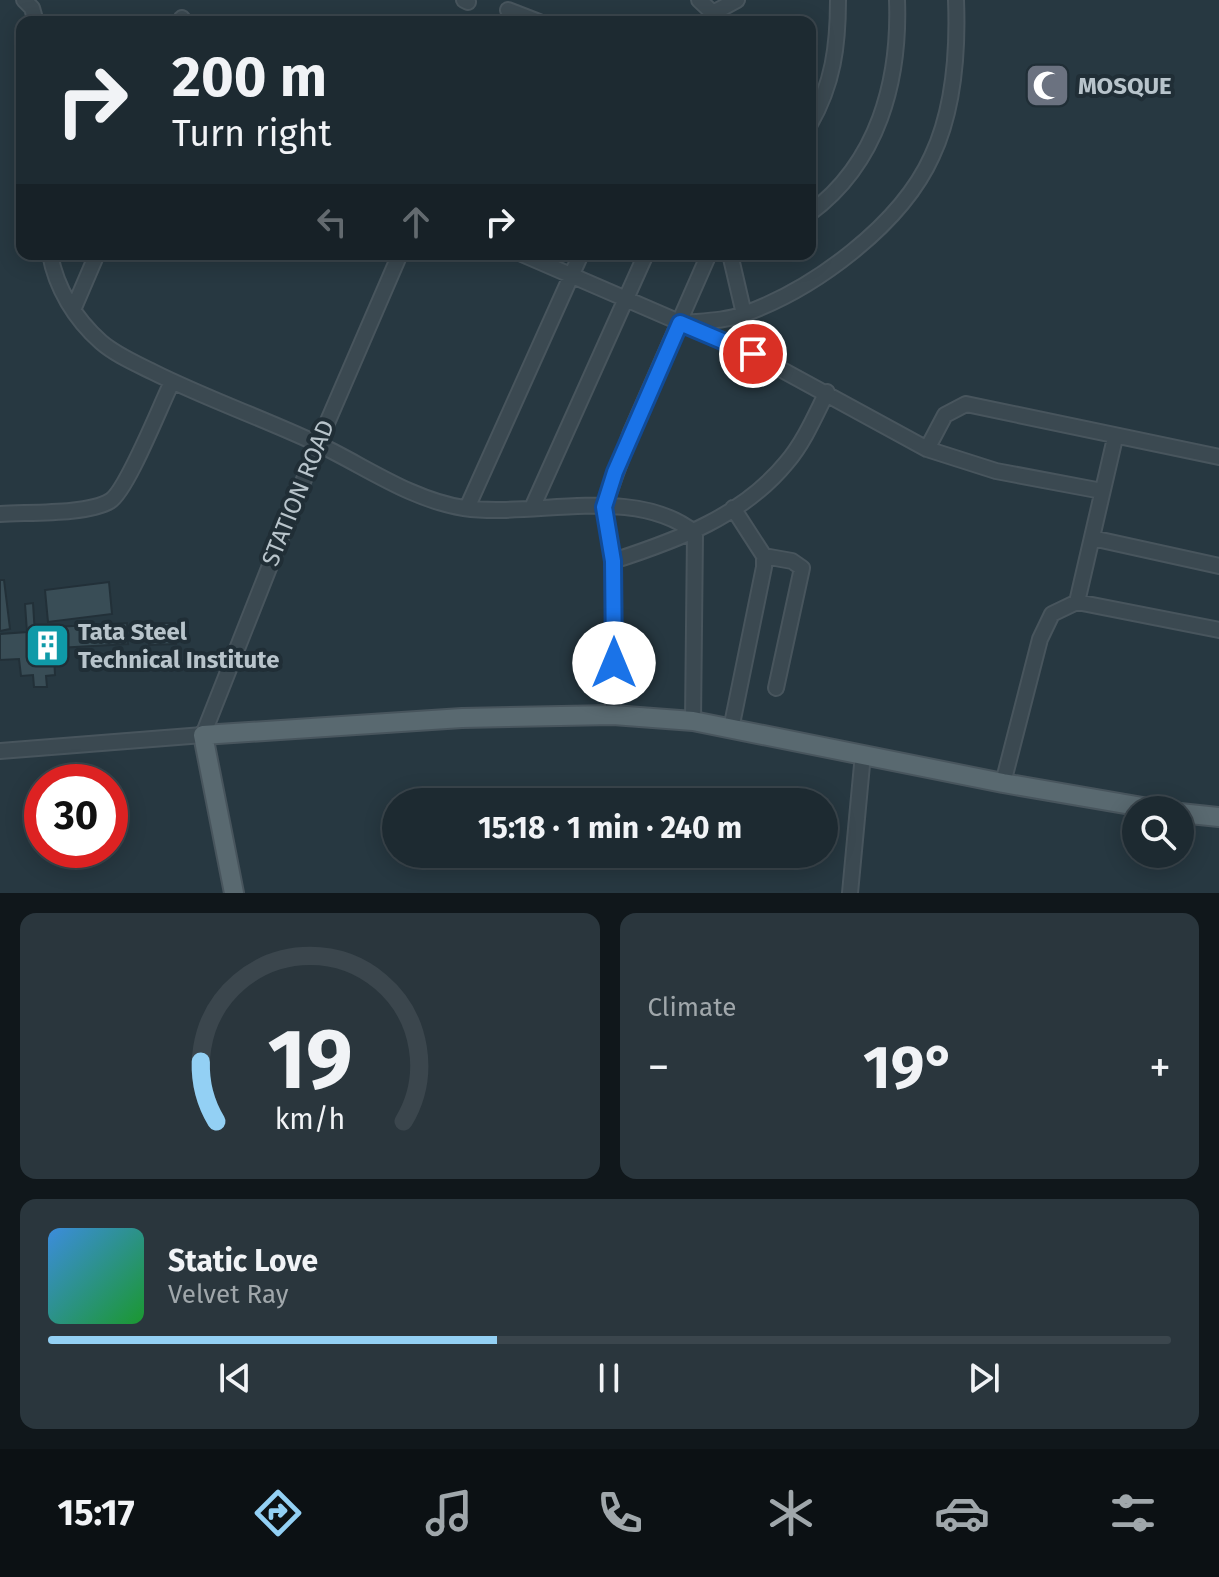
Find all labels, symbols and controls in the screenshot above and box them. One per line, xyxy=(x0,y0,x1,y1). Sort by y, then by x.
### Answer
text: 200 m xyxy=(172,44,327,111)
icon: right xyxy=(40,48,144,152)
mosque icon: MOSQUE xyxy=(1023,62,1071,110)
place label: MOSQUE xyxy=(1078,72,1172,100)
text: Turn right xyxy=(172,112,332,156)
icon: left xyxy=(310,200,354,244)
icon: ahead xyxy=(394,200,438,244)
icon: right xyxy=(478,200,522,244)
pin xyxy=(719,320,787,388)
icon: arrive xyxy=(731,332,775,376)
street label: STATION ROAD xyxy=(256,416,340,570)
place label: Tata Steel Technical Institute xyxy=(78,618,279,674)
position arrow xyxy=(572,621,656,705)
building icon: Tata Steel Technical Institute xyxy=(23,622,71,670)
speed limit sign: 30 xyxy=(24,764,128,868)
map controls xyxy=(1122,796,1194,868)
button: search xyxy=(1122,796,1194,868)
text: 15:18 · 1 min · 240 m xyxy=(478,810,742,846)
text: Climate xyxy=(648,992,736,1023)
text: 19 xyxy=(267,1010,352,1110)
text: 19° xyxy=(863,1032,956,1104)
text: − xyxy=(648,1041,670,1094)
text: + xyxy=(1149,1041,1171,1094)
text: km/h xyxy=(274,1102,345,1137)
text: Static Love xyxy=(168,1243,318,1279)
text: Velvet Ray xyxy=(168,1279,288,1310)
icon: previous xyxy=(213,1356,257,1400)
icon: pause xyxy=(587,1356,631,1400)
icon: next xyxy=(962,1356,1006,1400)
icon: directions xyxy=(250,1485,306,1541)
icon: music xyxy=(421,1485,477,1541)
icon: phone xyxy=(592,1485,648,1541)
icon: climate xyxy=(763,1485,819,1541)
icon: car xyxy=(934,1485,990,1541)
icon: filters xyxy=(1105,1485,1161,1541)
text: 15:17 xyxy=(58,1491,135,1535)

